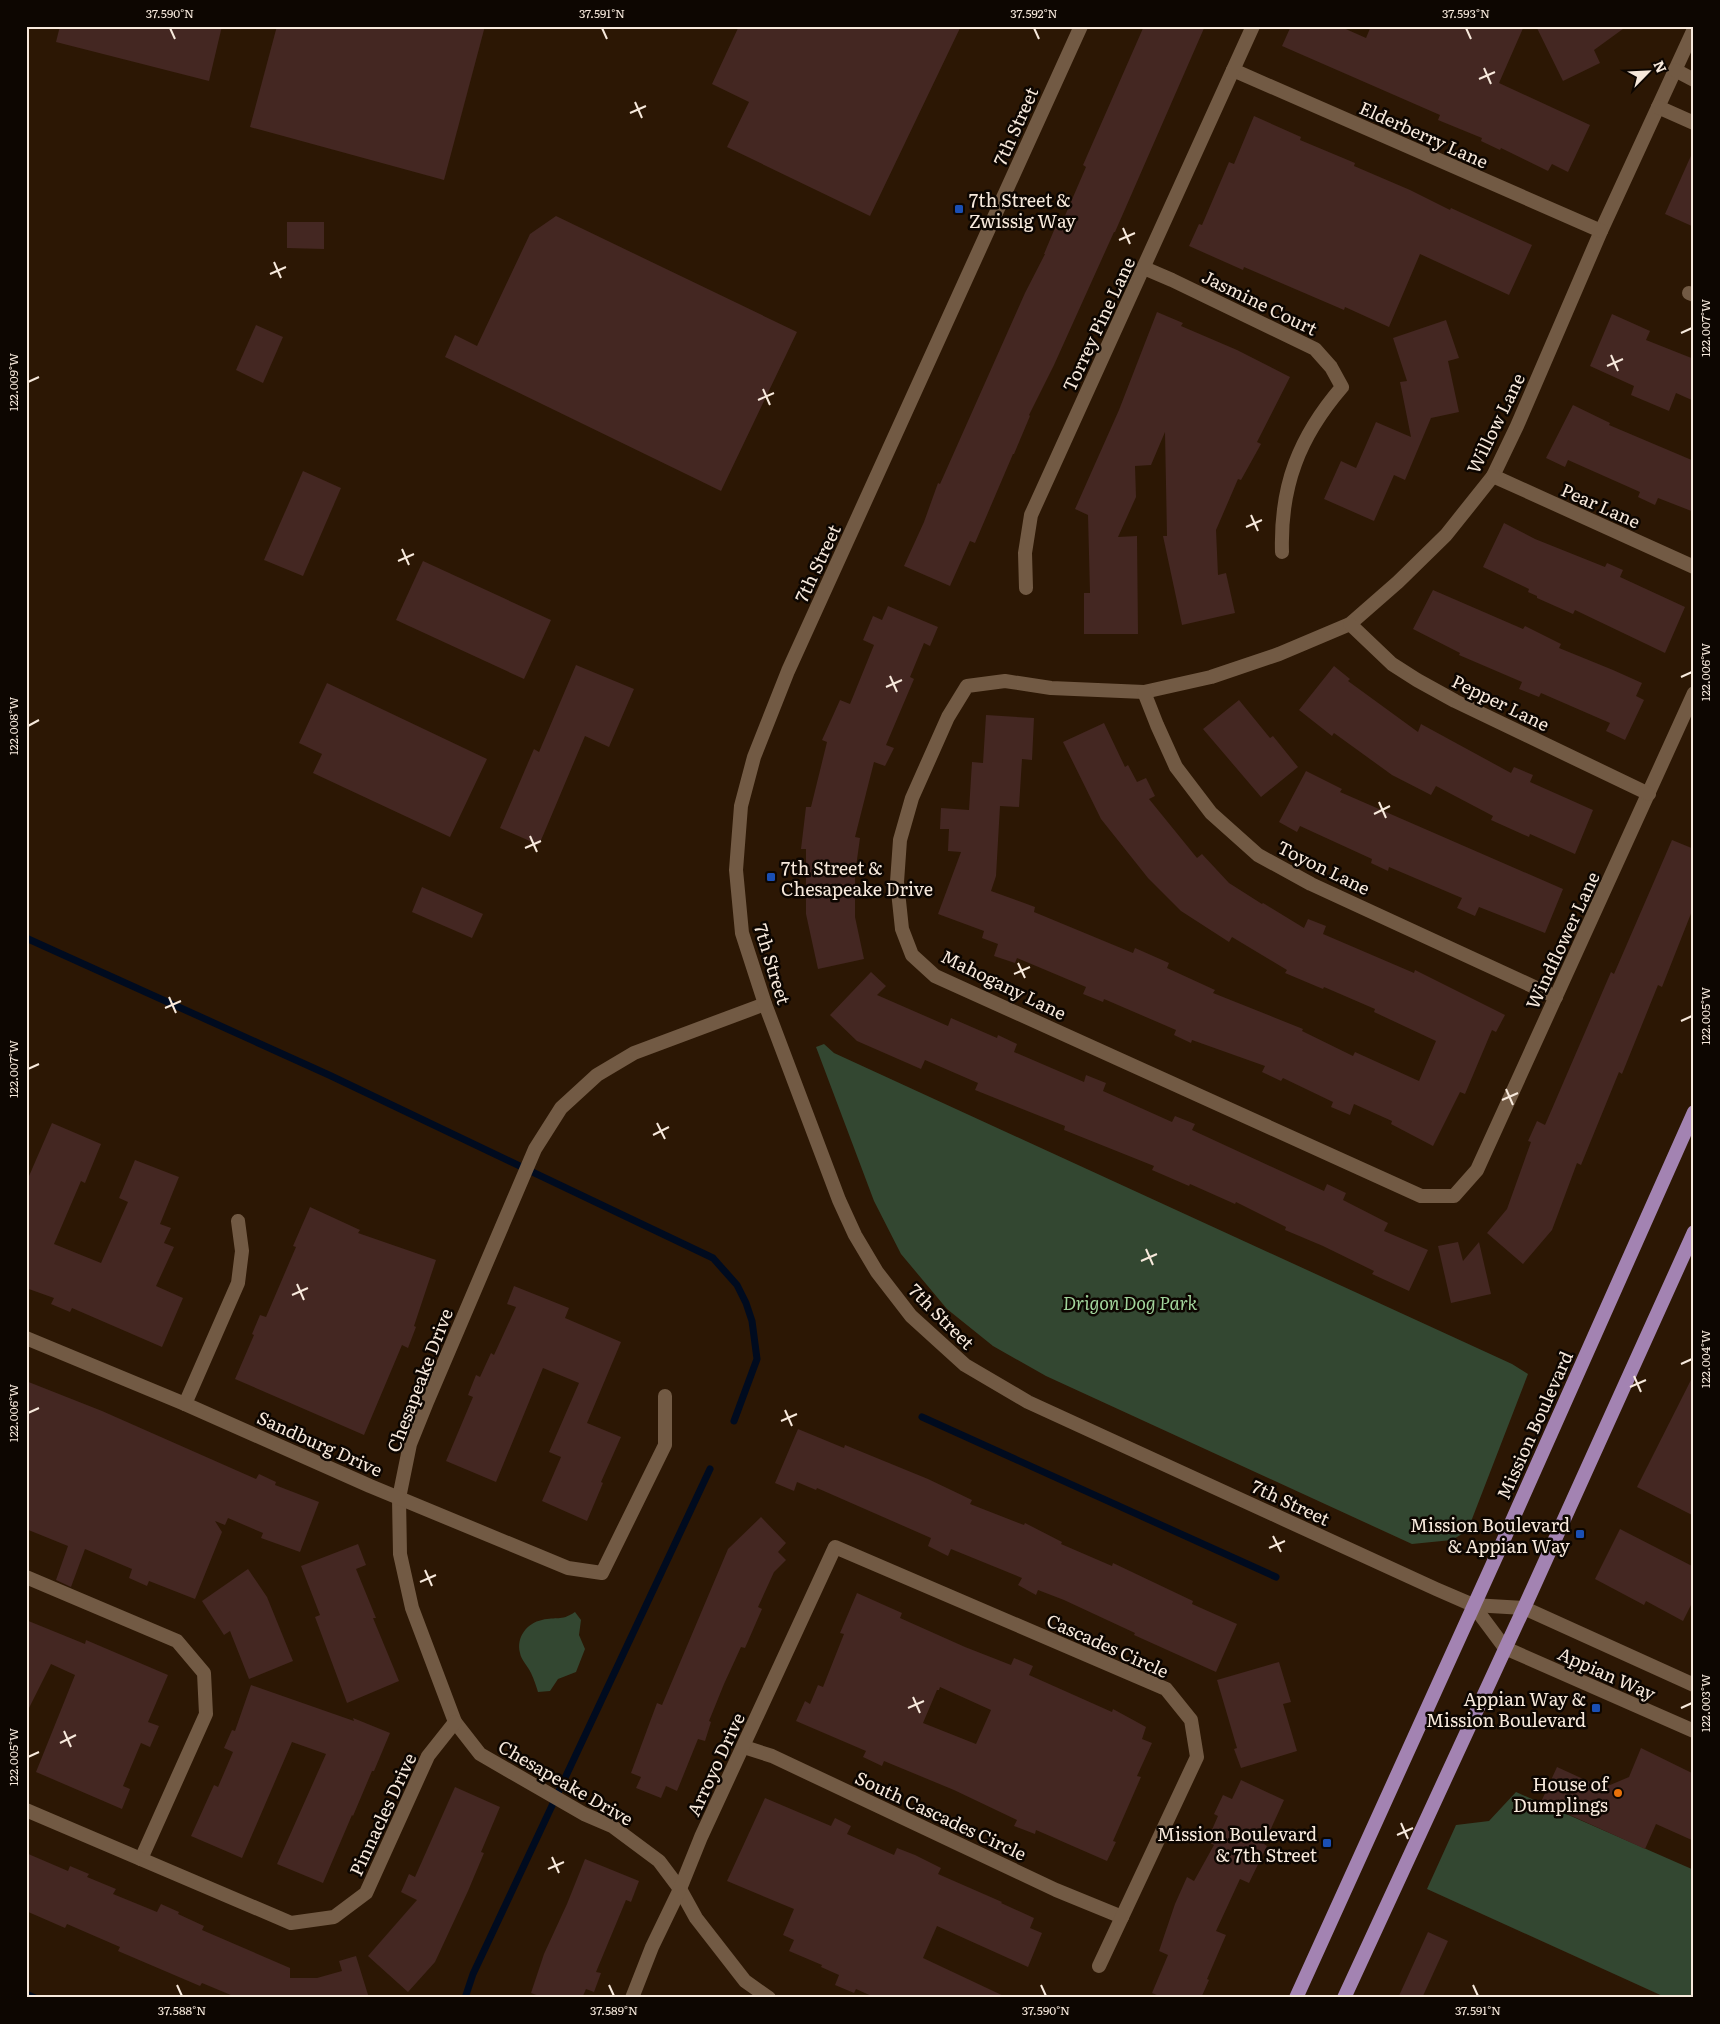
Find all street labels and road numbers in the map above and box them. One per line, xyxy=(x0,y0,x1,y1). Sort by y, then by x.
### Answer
street label: 7th Street xyxy=(986,82,1045,170)
street label: Elderberry Lane xyxy=(1355,93,1493,175)
street label: Torrey Pine Lane xyxy=(1055,252,1141,396)
street label: Jasmine Court xyxy=(1198,262,1323,342)
street label: Willow Lane xyxy=(1459,368,1531,478)
street label: Pear Lane xyxy=(1557,476,1645,534)
street label: 7th Street xyxy=(787,519,847,607)
street label: Pepper Lane xyxy=(1448,667,1554,737)
street label: Toyon Lane xyxy=(1273,833,1375,901)
street label: Windflower Lane xyxy=(1518,867,1606,1013)
street label: 7th Street xyxy=(748,920,798,1009)
street label: Mahogany Lane xyxy=(937,942,1071,1026)
street label: 7th Street xyxy=(903,1277,982,1356)
street label: Chesapeake Drive xyxy=(379,1304,459,1456)
street label: Mission Boulevard xyxy=(1489,1346,1579,1504)
street label: Sandburg Drive xyxy=(253,1403,387,1483)
street label: 7th Street xyxy=(1247,1472,1335,1532)
street label: Cascades Circle xyxy=(1043,1606,1173,1684)
street label: Appian Way xyxy=(1554,1639,1661,1707)
street label: Arroyo Drive xyxy=(679,1708,751,1820)
street label: Chesapeake Drive xyxy=(493,1732,639,1832)
street label: Pinnacles Drive xyxy=(342,1748,422,1880)
street label: South Cascades Circle xyxy=(851,1763,1031,1867)

